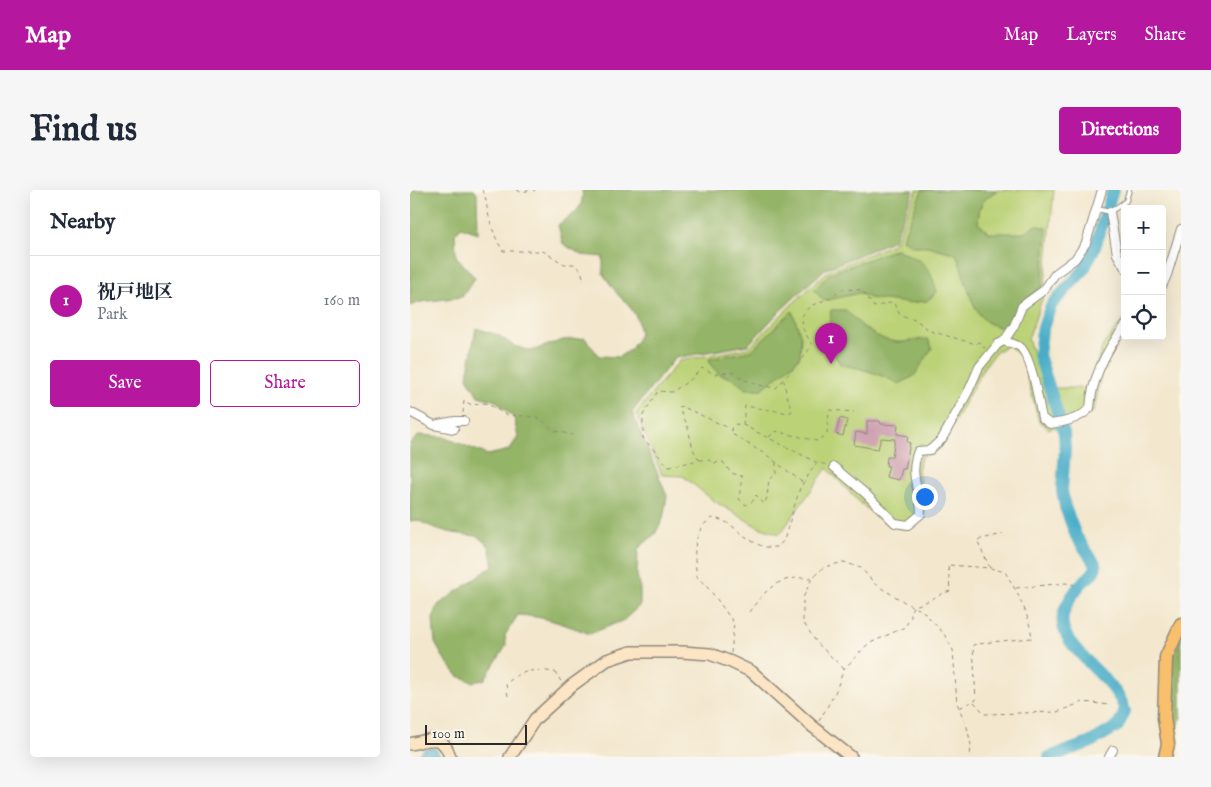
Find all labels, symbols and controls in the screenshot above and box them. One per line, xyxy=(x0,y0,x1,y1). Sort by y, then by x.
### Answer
text: Map xyxy=(25,20,71,51)
text: Map xyxy=(1004,24,1038,47)
text: Layers xyxy=(1066,24,1117,47)
text: Share xyxy=(1145,24,1186,47)
button: Directions xyxy=(1059,107,1181,154)
text: Find us xyxy=(30,108,137,153)
map controls xyxy=(1121,205,1166,340)
button: + xyxy=(1121,205,1166,250)
text: Nearby xyxy=(50,209,115,236)
button: − xyxy=(1121,250,1166,295)
text: 祝戸地区 xyxy=(97,281,173,305)
text: 1 xyxy=(63,291,69,311)
text: 160 m xyxy=(324,291,360,311)
button: locate xyxy=(1121,295,1166,340)
text: Park xyxy=(97,305,127,325)
pin: 1 xyxy=(815,323,847,364)
button: Save xyxy=(50,360,200,407)
button: Share xyxy=(210,360,360,407)
your location xyxy=(912,484,938,510)
scale bar xyxy=(425,722,528,745)
text: 100 m xyxy=(432,725,465,743)

